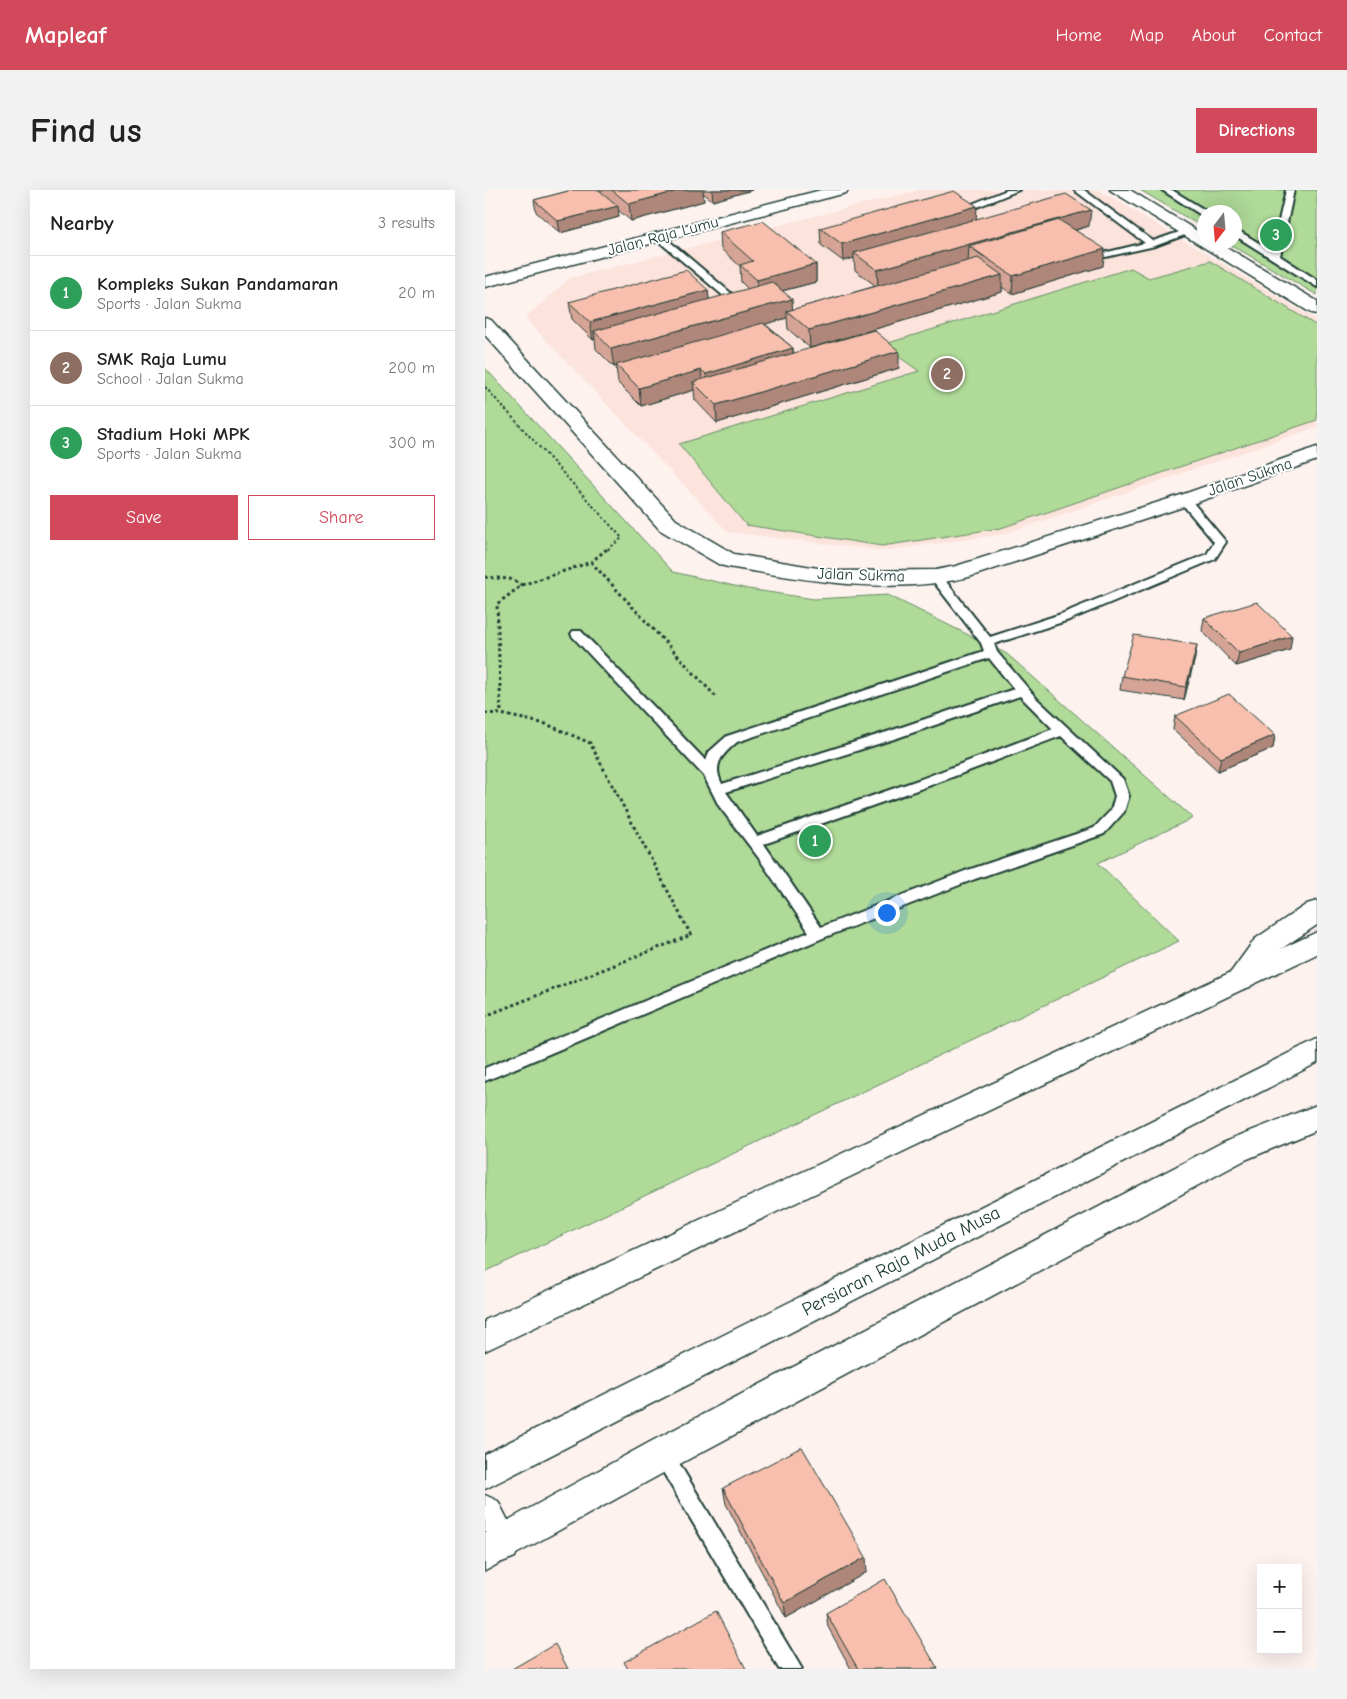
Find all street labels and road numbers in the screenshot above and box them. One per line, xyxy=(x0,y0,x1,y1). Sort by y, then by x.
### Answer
street label: Jalan Raja Lumu xyxy=(606,213,720,259)
street label: Jalan Sukma xyxy=(1206,454,1294,500)
street label: Jalan Sukma xyxy=(817,564,905,586)
street label: Persiaran Raja Muda Musa xyxy=(798,1201,1004,1321)

